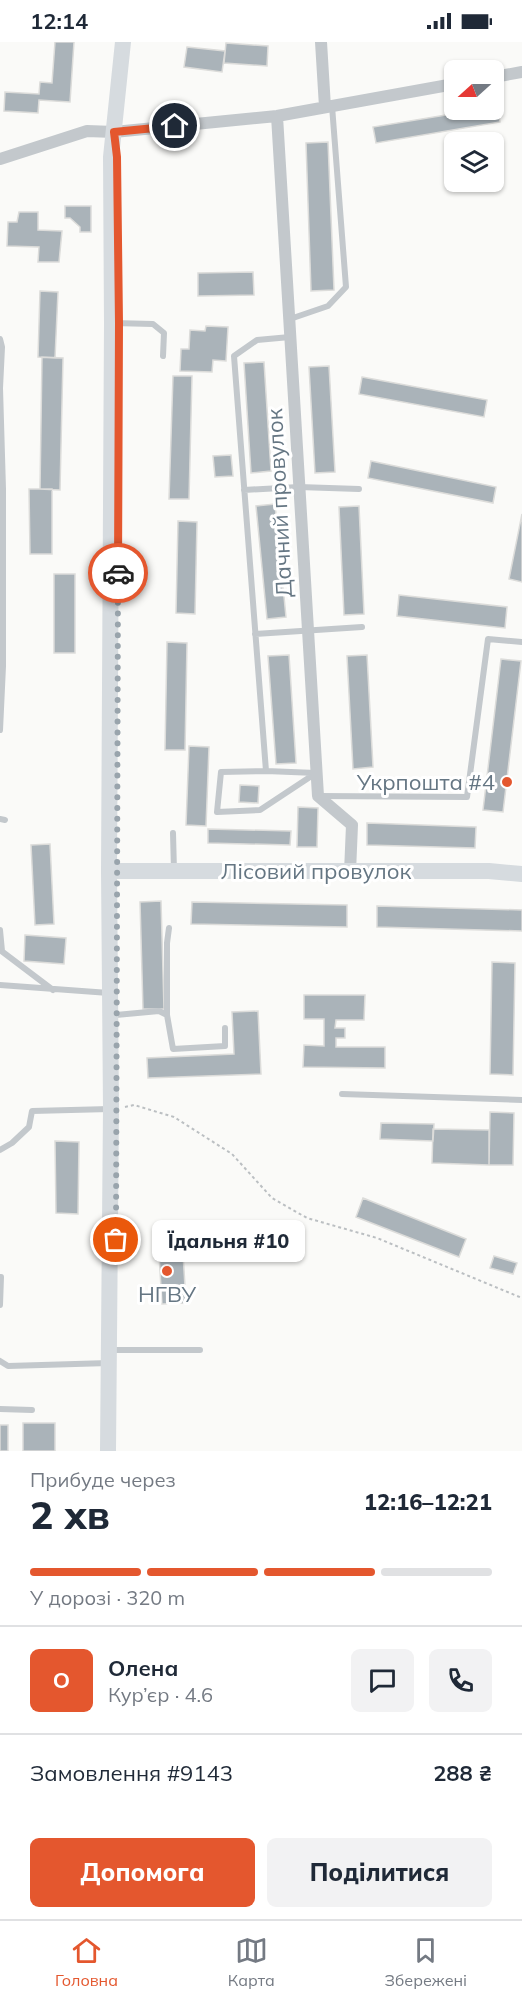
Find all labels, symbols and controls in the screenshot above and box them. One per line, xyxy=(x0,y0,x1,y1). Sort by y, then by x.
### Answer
text: 12:14 xyxy=(30,7,88,35)
north arrow xyxy=(444,60,504,120)
map controls xyxy=(444,60,504,192)
pin xyxy=(149,100,200,151)
icon: home xyxy=(158,109,191,142)
button: layers xyxy=(444,132,504,192)
street label: Дачний провулок xyxy=(260,408,298,598)
courier xyxy=(88,543,148,603)
icon: car xyxy=(102,557,135,590)
place label: Укрпошта #4 xyxy=(356,768,495,796)
marker: Укрпошта #4 xyxy=(500,775,514,789)
street label: Лісовий провулок xyxy=(221,857,411,885)
pin xyxy=(90,1214,141,1265)
callout: Їдальня #10 xyxy=(152,1219,305,1261)
icon: bag xyxy=(99,1223,132,1256)
text: Їдальня #10 xyxy=(168,1228,289,1253)
marker: НГВУ xyxy=(160,1264,174,1278)
place label: НГВУ xyxy=(138,1280,196,1308)
text: Прибуде через xyxy=(30,1467,176,1492)
text: 12:16–12:21 xyxy=(364,1488,492,1516)
text: 2 хв xyxy=(30,1490,110,1539)
text: У дорозі · 320 m xyxy=(30,1585,185,1610)
button: chat xyxy=(351,1649,414,1712)
button: phone xyxy=(429,1649,492,1712)
text: Олена xyxy=(108,1654,178,1682)
text: О xyxy=(53,1666,70,1694)
text: Кур’єр · 4.6 xyxy=(108,1682,213,1707)
text: Замовлення #9143 xyxy=(30,1759,233,1787)
text: 288 ₴ xyxy=(433,1759,492,1787)
button: Допомога xyxy=(30,1838,255,1907)
button: Поділитися xyxy=(267,1838,492,1907)
tab: Головна xyxy=(55,1934,118,1990)
tab: Карта xyxy=(228,1934,275,1990)
tab: Збережені xyxy=(385,1934,467,1990)

